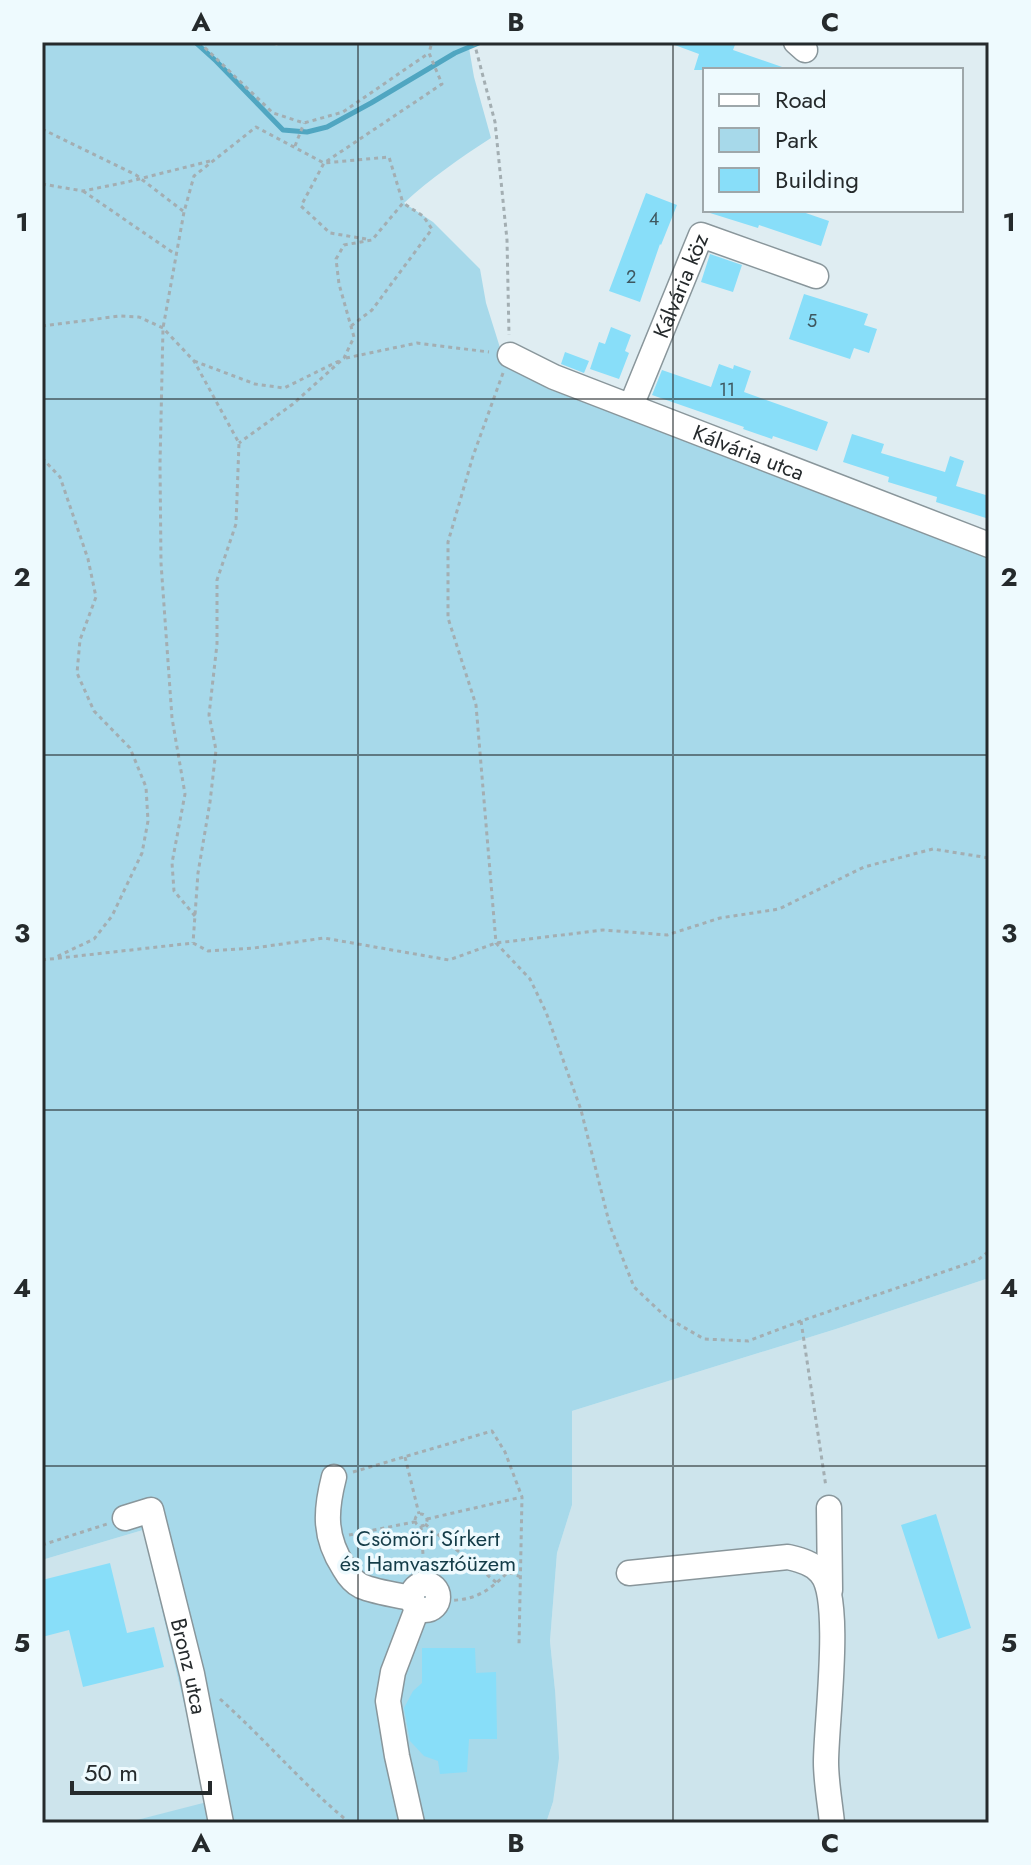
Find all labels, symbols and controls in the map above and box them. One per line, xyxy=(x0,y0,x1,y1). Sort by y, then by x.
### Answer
text: A xyxy=(190,3,211,41)
text: B xyxy=(507,3,525,41)
text: C xyxy=(821,3,839,41)
legend xyxy=(703,68,963,212)
text: Road xyxy=(775,82,827,117)
text: Park xyxy=(775,122,818,157)
text: Building xyxy=(775,162,859,197)
text: 1 xyxy=(15,203,29,241)
text: 1 xyxy=(1002,203,1016,241)
house number: 4 xyxy=(649,206,659,232)
street label: Kálvária köz xyxy=(645,229,716,343)
house number: 2 xyxy=(626,264,636,290)
house number: 5 xyxy=(807,308,817,334)
house number: 11 xyxy=(719,377,735,403)
street label: Kálvária utca xyxy=(688,416,809,488)
text: 2 xyxy=(13,558,31,596)
text: 2 xyxy=(1000,558,1018,596)
text: 3 xyxy=(14,914,30,952)
text: 3 xyxy=(1001,914,1017,952)
text: 4 xyxy=(13,1269,31,1307)
text: 4 xyxy=(1000,1269,1018,1307)
park label: Csömöri Sírkert és Hamvasztóüzem xyxy=(340,1522,516,1579)
street label: Bronz utca xyxy=(163,1615,215,1717)
text: 5 xyxy=(14,1624,30,1662)
text: 5 xyxy=(1001,1624,1017,1662)
scale bar xyxy=(72,1745,210,1795)
text: 50 m xyxy=(84,1755,138,1790)
text: A xyxy=(190,1824,211,1862)
text: B xyxy=(507,1824,525,1862)
text: C xyxy=(821,1824,839,1862)

